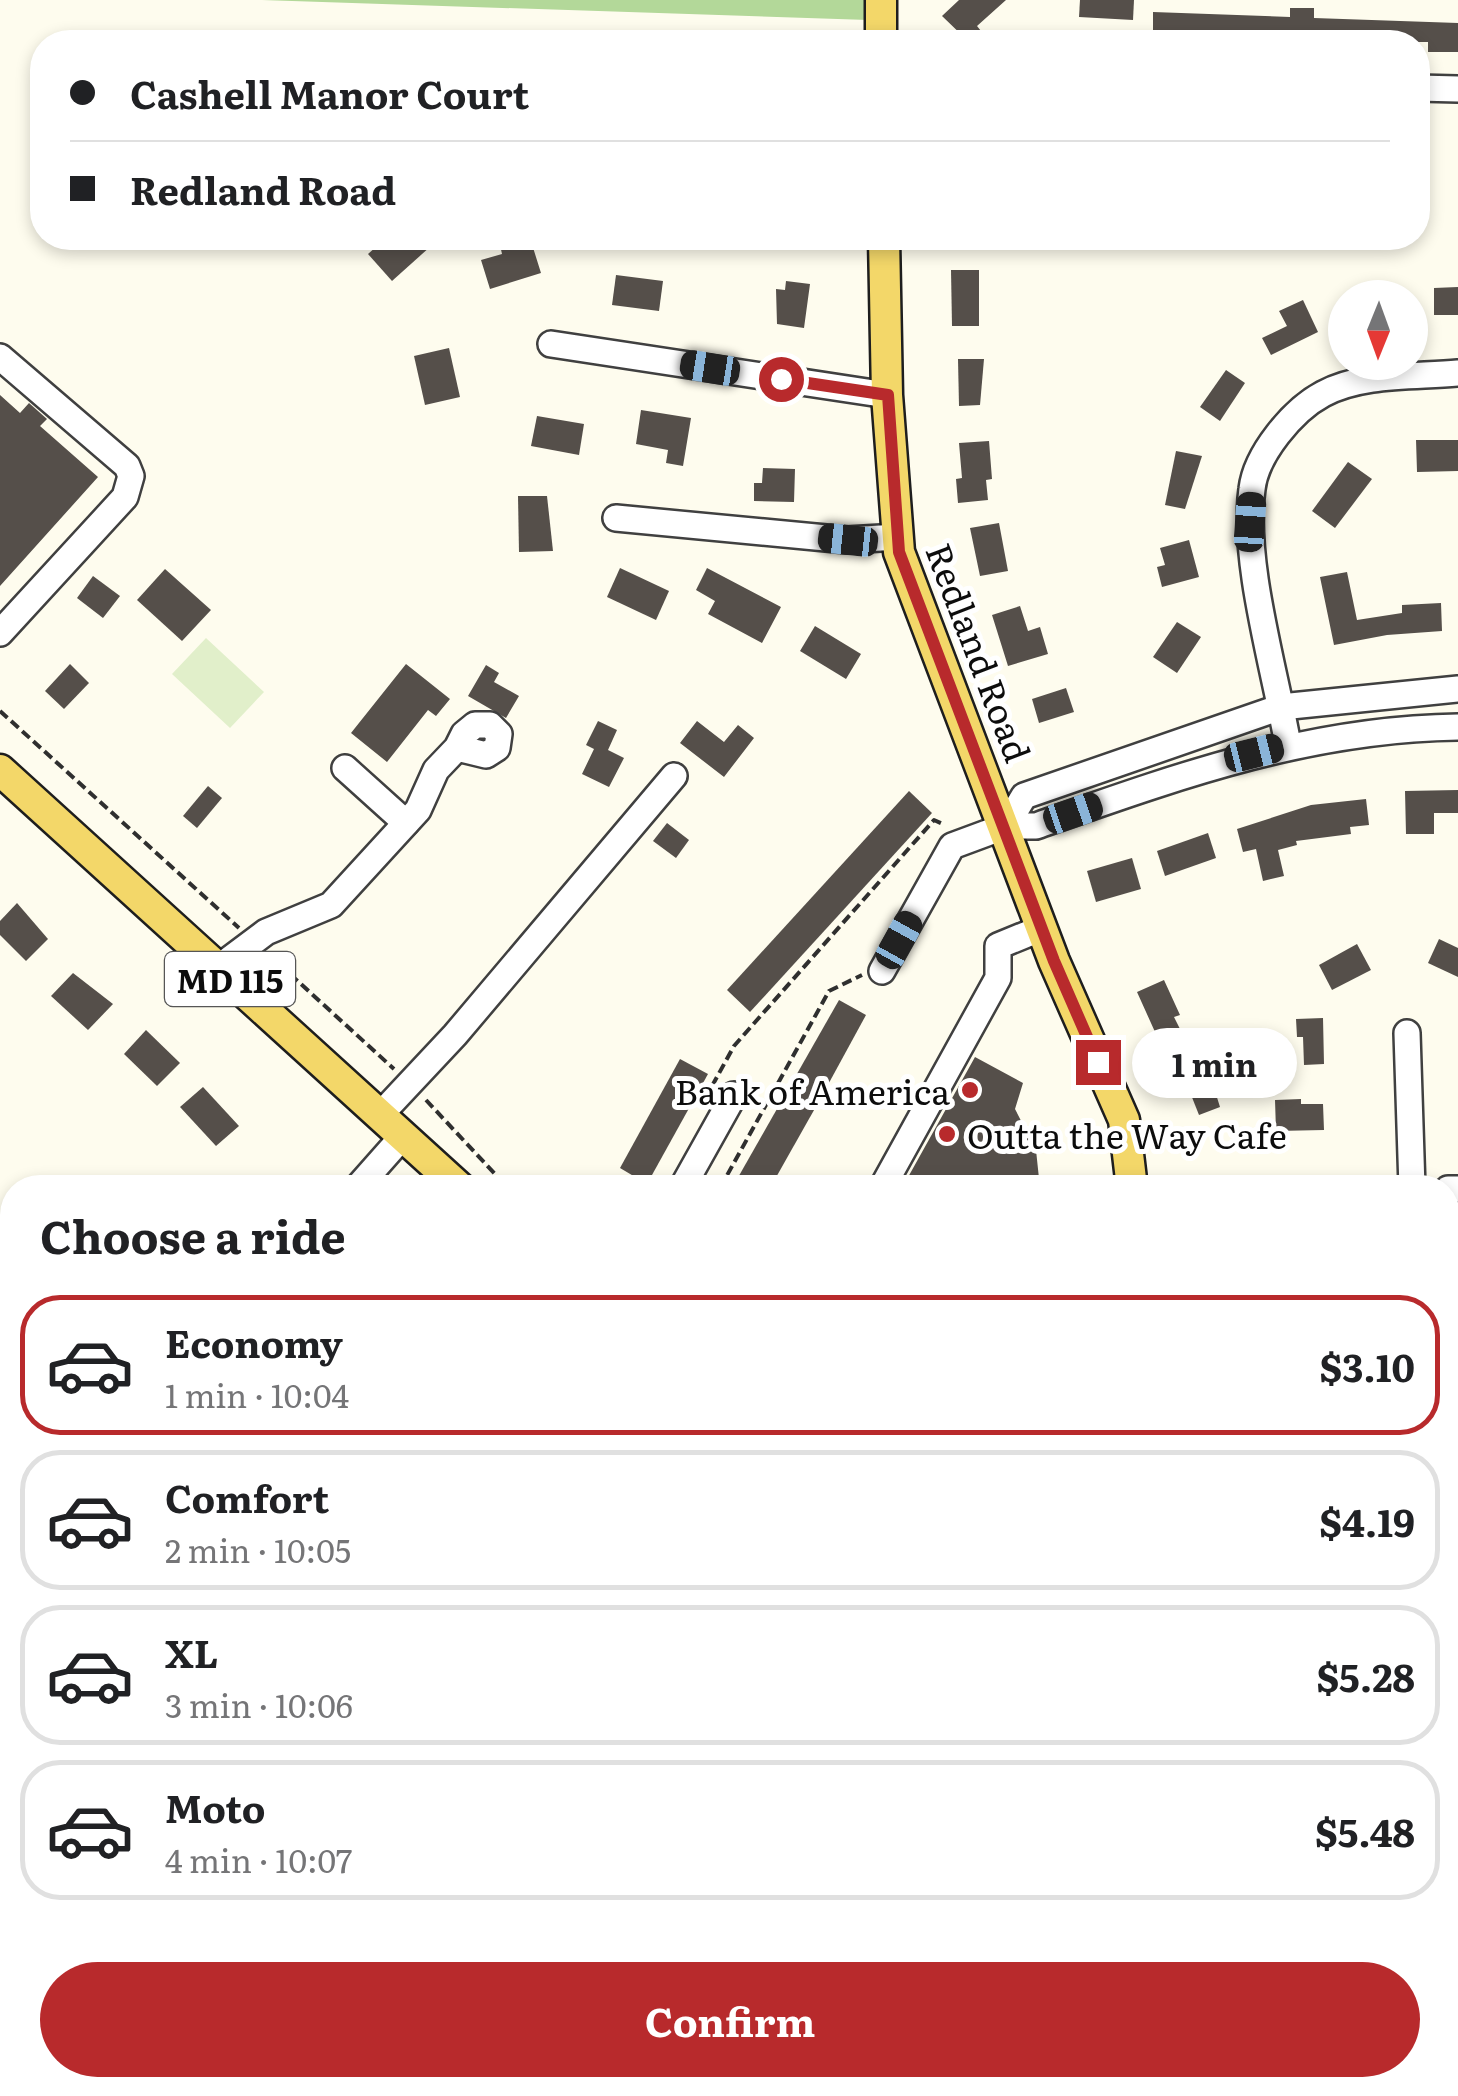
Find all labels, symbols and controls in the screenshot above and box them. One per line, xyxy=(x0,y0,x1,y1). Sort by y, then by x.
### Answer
text: Cashell Manor Court xyxy=(130,64,529,121)
text: Redland Road xyxy=(130,160,396,217)
north arrow xyxy=(1328,280,1428,380)
map controls xyxy=(1328,280,1428,380)
car xyxy=(678,348,742,388)
route start xyxy=(759,357,804,402)
car xyxy=(1233,491,1267,553)
car xyxy=(817,522,879,558)
street label: Redland Road xyxy=(914,535,1046,769)
car xyxy=(1221,731,1287,775)
car xyxy=(1040,789,1106,837)
car xyxy=(871,906,927,974)
road number: MD 115 xyxy=(165,952,295,1006)
callout: 1 min xyxy=(1133,1027,1298,1097)
text: 1 min xyxy=(1172,1039,1257,1087)
route end xyxy=(1076,1040,1121,1085)
place label: Bank of America xyxy=(675,1064,950,1116)
marker: Bank of America xyxy=(959,1079,981,1101)
place label: Outta the Way Cafe xyxy=(967,1108,1287,1160)
marker: Outta the Way Cafe xyxy=(936,1123,958,1145)
text: Choose a ride xyxy=(40,1201,346,1268)
text: Economy xyxy=(165,1313,343,1370)
icon: car xyxy=(45,1320,135,1410)
text: $3.10 xyxy=(1320,1337,1415,1394)
text: 1 min · 10:04 xyxy=(165,1370,349,1418)
text: Comfort xyxy=(165,1468,329,1525)
icon: car xyxy=(45,1475,135,1565)
text: $4.19 xyxy=(1319,1492,1415,1549)
text: 2 min · 10:05 xyxy=(165,1525,351,1573)
text: XL xyxy=(165,1623,218,1680)
icon: car xyxy=(45,1630,135,1720)
text: $5.28 xyxy=(1316,1647,1415,1704)
text: 3 min · 10:06 xyxy=(165,1680,353,1728)
text: Moto xyxy=(165,1778,265,1835)
icon: car xyxy=(45,1785,135,1875)
text: $5.48 xyxy=(1315,1802,1415,1859)
text: 4 min · 10:07 xyxy=(165,1835,352,1883)
button: Confirm xyxy=(40,1962,1420,2077)

